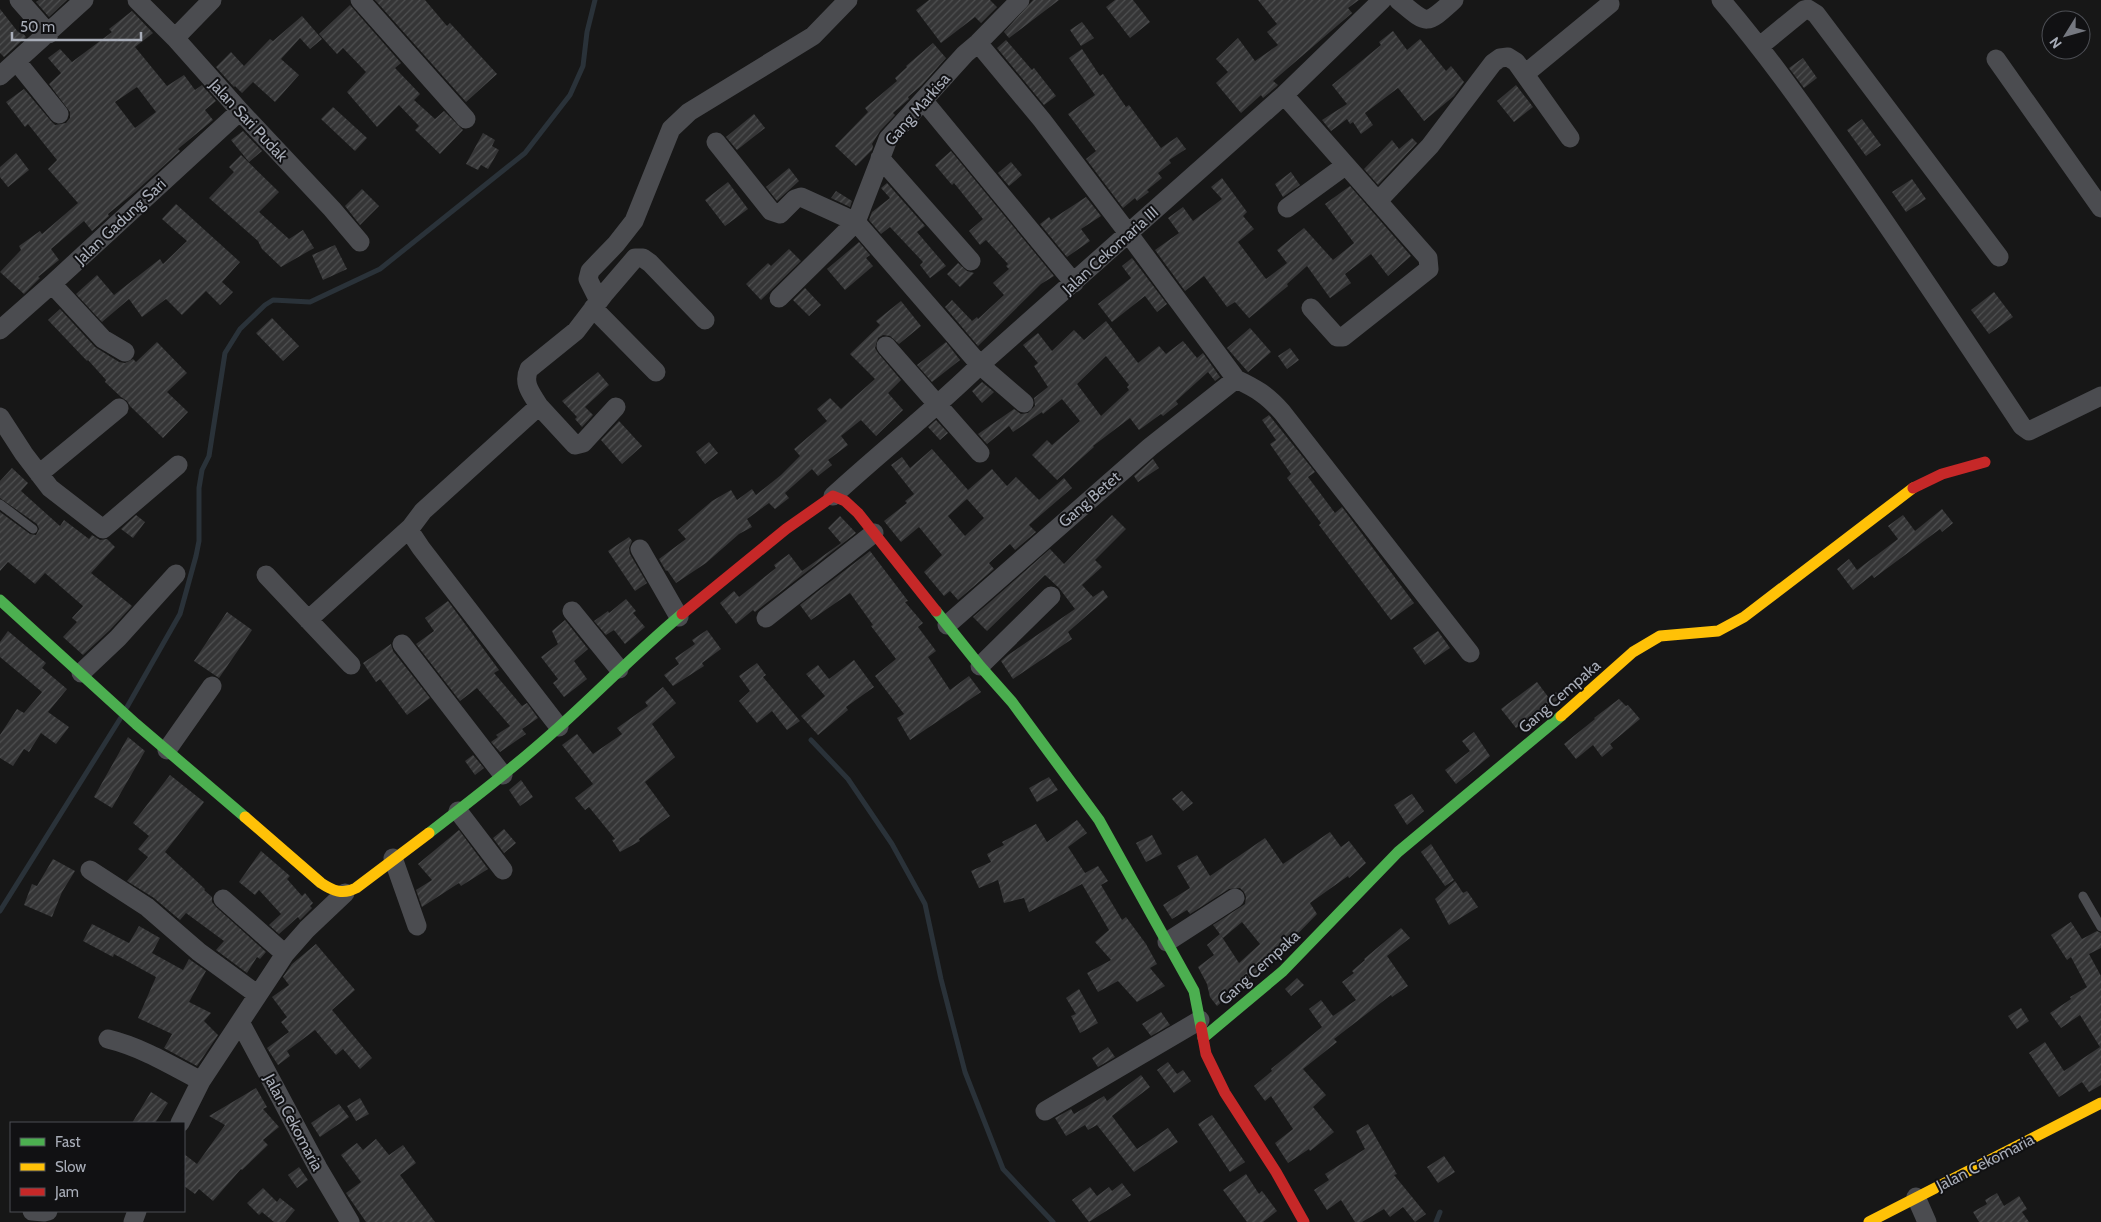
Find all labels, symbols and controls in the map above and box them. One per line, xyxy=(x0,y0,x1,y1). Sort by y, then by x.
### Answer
scale bar xyxy=(12,10,141,42)
north arrow xyxy=(2041,10,2091,60)
text: 50 m xyxy=(20,18,55,36)
text: N xyxy=(2045,33,2066,52)
street label: Gang Markisa xyxy=(881,69,954,149)
street label: Jalan Sari Pudak xyxy=(205,74,292,166)
street label: Jalan Gadung Sari xyxy=(70,174,170,269)
street label: Jalan Cekomaria III xyxy=(1058,202,1162,299)
street label: Gang Betet xyxy=(1055,467,1125,531)
street label: Gang Cempaka xyxy=(1515,655,1604,737)
street label: Gang Cempaka xyxy=(1215,926,1304,1009)
street label: Jalan Cekomaria xyxy=(260,1070,327,1174)
legend xyxy=(10,1122,185,1212)
street label: Jalan Cekomaria xyxy=(1932,1130,2037,1196)
text: Fast xyxy=(55,1133,80,1151)
text: Slow xyxy=(55,1158,86,1176)
text: Jam xyxy=(54,1183,79,1201)

